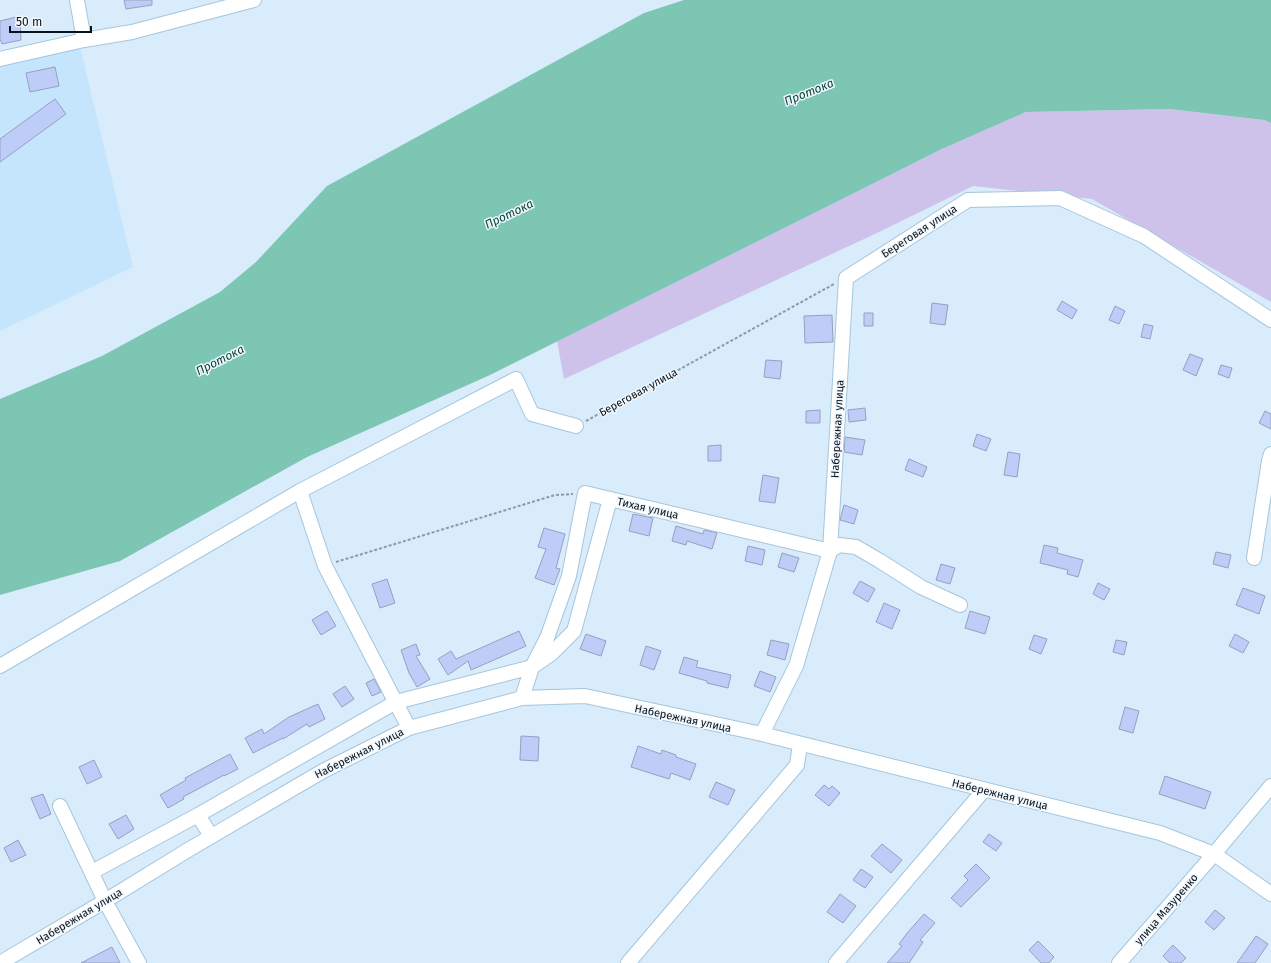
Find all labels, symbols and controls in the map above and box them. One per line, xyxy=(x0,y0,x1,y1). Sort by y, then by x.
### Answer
scale bar xyxy=(10,8,91,34)
text: 50 m xyxy=(16,15,42,29)
water label: Протока xyxy=(782,76,836,108)
water label: Протока xyxy=(482,196,536,232)
street label: Береговая улица xyxy=(879,202,959,261)
water label: Протока xyxy=(194,342,247,378)
street label: Береговая улица xyxy=(597,366,680,419)
street label: Набережная улица xyxy=(828,380,847,478)
street label: Тихая улица xyxy=(616,495,680,522)
street label: Набережная улица xyxy=(633,702,732,735)
street label: Набережная улица xyxy=(312,725,406,782)
street label: Набережная улица xyxy=(951,776,1049,813)
street label: улица Мазуренко xyxy=(1132,871,1201,948)
street label: Набережная улица xyxy=(34,886,125,947)

